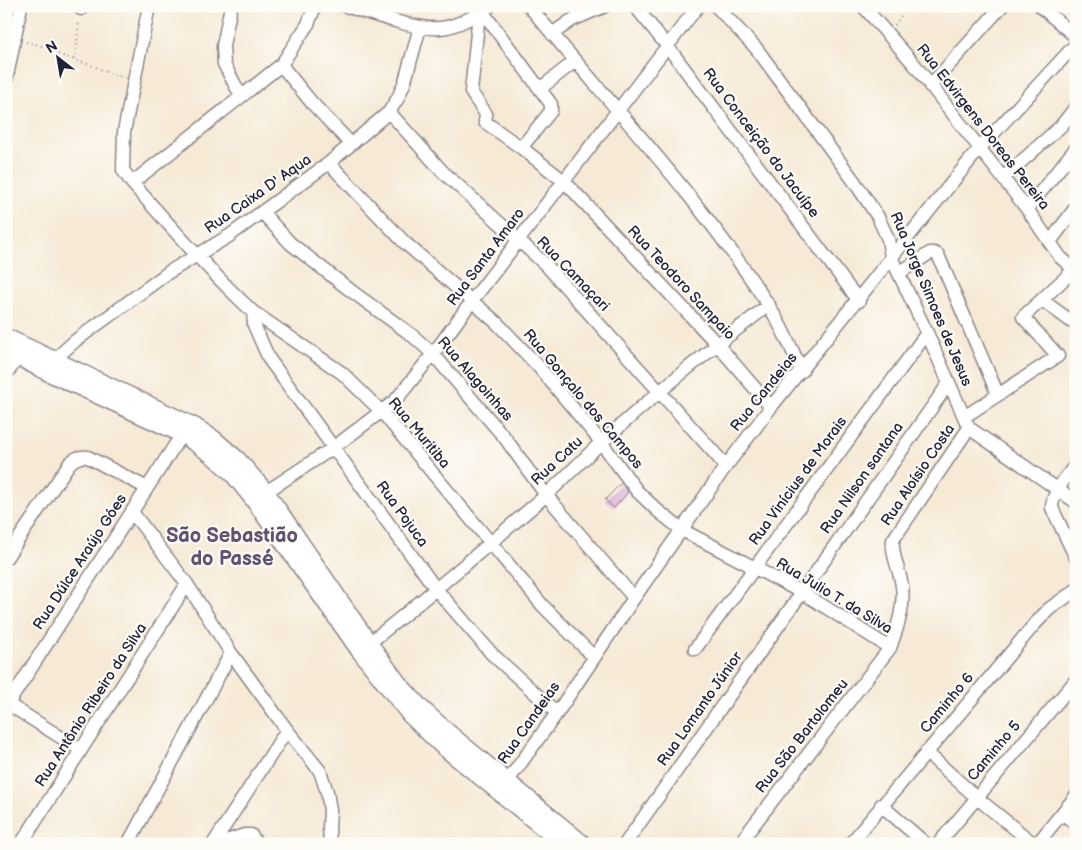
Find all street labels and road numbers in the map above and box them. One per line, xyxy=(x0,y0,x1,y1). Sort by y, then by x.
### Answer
street label: Rua Edvirgens Doreas Pereira xyxy=(912,40,1054,214)
street label: Rua Conceição do Jacuípe xyxy=(698,64,824,222)
street label: Rua Caixa D' Aqua xyxy=(201,150,315,238)
street label: Rua Santa Amaro xyxy=(443,204,529,310)
street label: Rua Jorge Simoes de Jesus xyxy=(886,209,977,390)
street label: Rua Teodoro Sampaio xyxy=(623,222,739,344)
street label: Rua Camaçari xyxy=(532,233,614,315)
street label: Rua Gonçalo dos Campos xyxy=(519,325,647,473)
street label: Rua Alagoinhas xyxy=(433,333,517,426)
street label: Rua Candeias xyxy=(726,348,802,435)
street label: Rua Muritiba xyxy=(384,394,454,472)
street label: Rua Vinícius de Morais xyxy=(745,412,852,549)
street label: Rua Nilson santana xyxy=(816,418,908,538)
street label: Rua Aloísio Costa xyxy=(877,420,959,530)
street label: Rua Catu xyxy=(527,432,587,490)
street label: Rua Pojuca xyxy=(372,477,432,551)
street label: Rua Dúlce Araújo Góes xyxy=(29,490,131,634)
street label: Rua Julio T. da Silva xyxy=(772,554,896,638)
street label: Rua Antônio Ribeiro da Silva xyxy=(31,620,151,790)
street label: Rua Lomanto Júnior xyxy=(653,648,747,770)
street label: Caminho 6 xyxy=(916,669,978,737)
street label: Rua São Bartolomeu xyxy=(751,675,853,797)
street label: Rua Candeias xyxy=(494,678,565,768)
street label: Caminho 5 xyxy=(963,717,1025,785)

